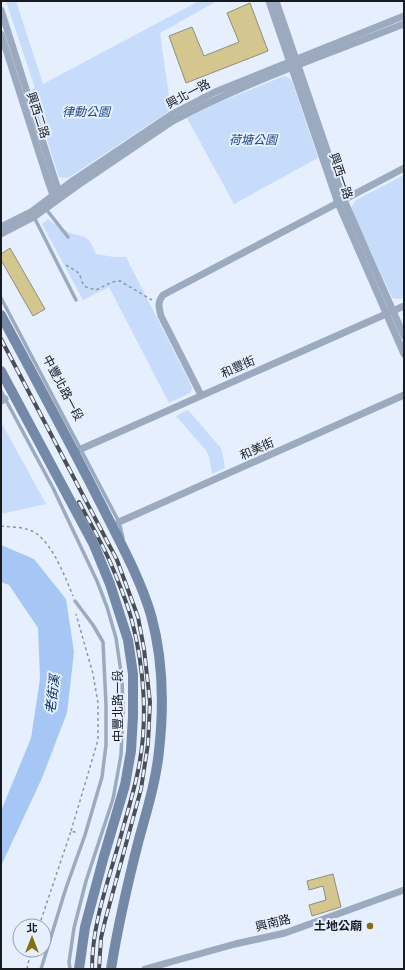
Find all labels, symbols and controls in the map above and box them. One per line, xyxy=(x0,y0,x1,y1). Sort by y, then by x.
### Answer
street label: 興北一路 xyxy=(164,77,212,111)
street label: 興西二路 xyxy=(24,90,52,140)
park label: 律動公園 xyxy=(62,105,112,119)
park label: 荷塘公園 xyxy=(229,133,279,147)
street label: 興西一路 xyxy=(327,151,355,201)
street label: 中豐北路一段 xyxy=(40,353,86,423)
street label: 和豐街 xyxy=(219,353,257,381)
street label: 和美街 xyxy=(238,435,276,463)
street label: 中豐北路一段 xyxy=(111,670,125,742)
water label: 老街溪 xyxy=(43,672,63,714)
street label: 興南路 xyxy=(254,912,292,934)
north arrow xyxy=(12,918,52,958)
place label: 土地公廟 xyxy=(314,919,362,933)
marker: 土地公廟 xyxy=(365,921,375,931)
text: 北 xyxy=(27,922,38,935)

